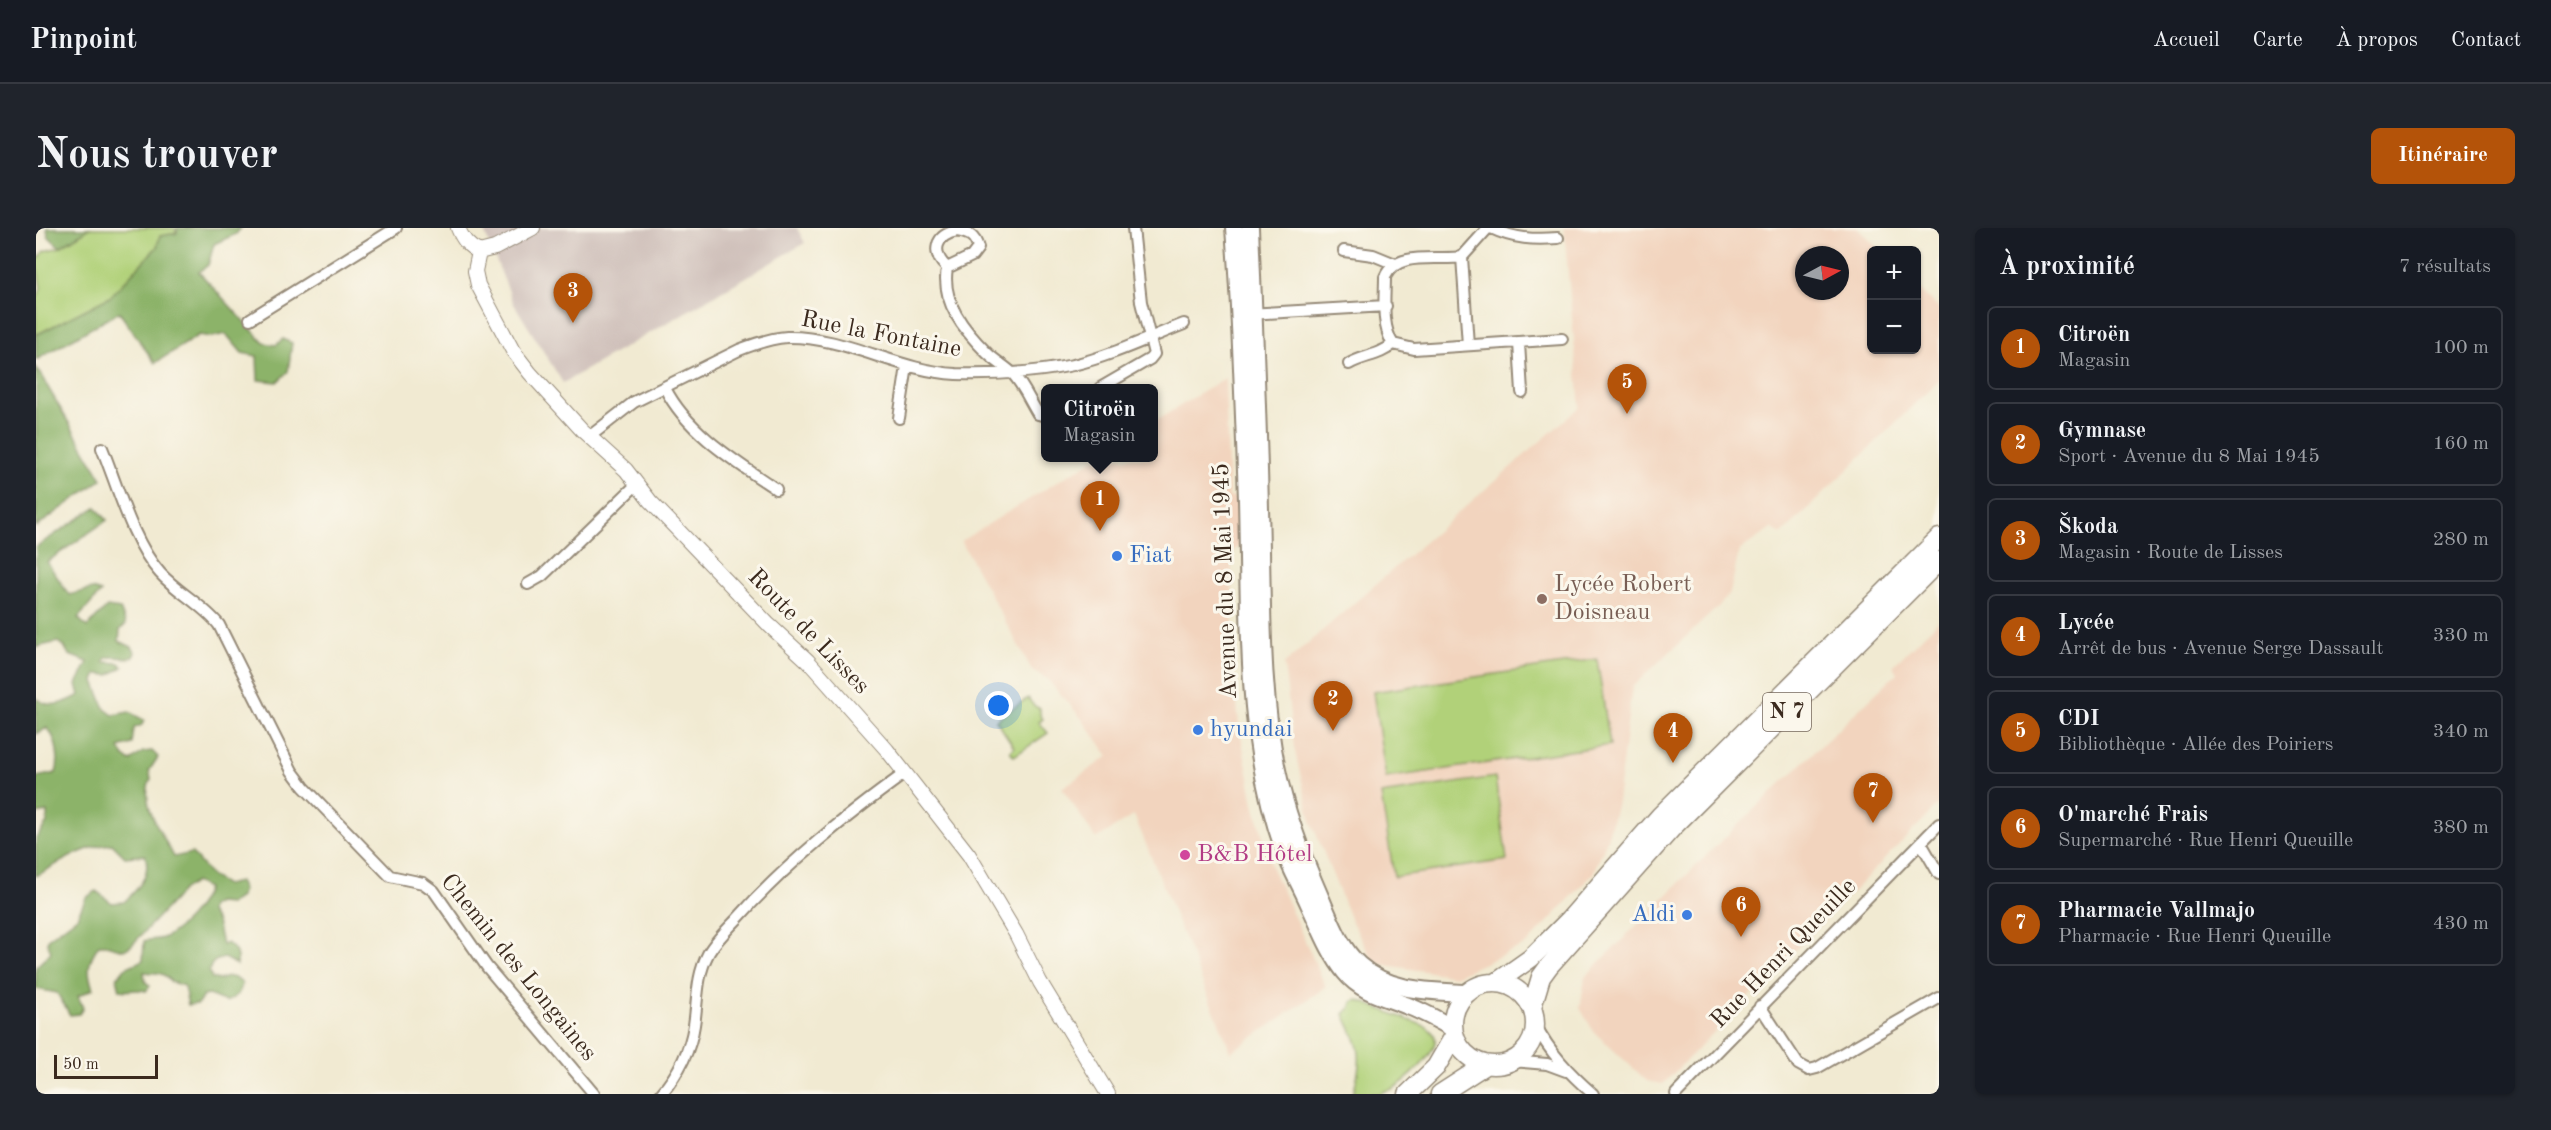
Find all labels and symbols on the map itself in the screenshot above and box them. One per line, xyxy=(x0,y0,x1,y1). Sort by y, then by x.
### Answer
north arrow xyxy=(1795,246,1849,300)
pin: 3 xyxy=(554,274,592,323)
street label: Rue la Fontaine xyxy=(799,308,963,362)
pin: 5 xyxy=(1608,364,1646,414)
street label: Avenue du 8 Mai 1945 xyxy=(1210,462,1242,700)
pin: 1 xyxy=(1080,482,1120,531)
place label: Fiat xyxy=(1129,544,1172,568)
marker: Fiat xyxy=(1110,549,1124,563)
street label: Route de Lisses xyxy=(743,565,873,699)
place label: Lycée Robert Doisneau xyxy=(1554,573,1692,625)
marker: Lycée Robert Doisneau xyxy=(1535,592,1549,606)
pin: 2 xyxy=(1314,682,1352,731)
your location xyxy=(984,691,1013,720)
road number: N 7 xyxy=(1763,693,1811,731)
pin: 4 xyxy=(1654,714,1692,763)
place label: hyundai xyxy=(1210,718,1292,742)
marker: hyundai xyxy=(1191,723,1205,737)
pin: 7 xyxy=(1854,774,1892,823)
place label: B&B Hôtel xyxy=(1197,843,1312,867)
marker: B&B Hôtel xyxy=(1178,848,1192,862)
street label: Chemin des Longaines xyxy=(435,870,601,1066)
street label: Rue Henri Queuille xyxy=(1707,875,1861,1033)
pin: 6 xyxy=(1722,888,1760,937)
place label: Aldi xyxy=(1631,903,1675,927)
marker: Aldi xyxy=(1680,908,1694,922)
scale bar xyxy=(54,1052,158,1080)

